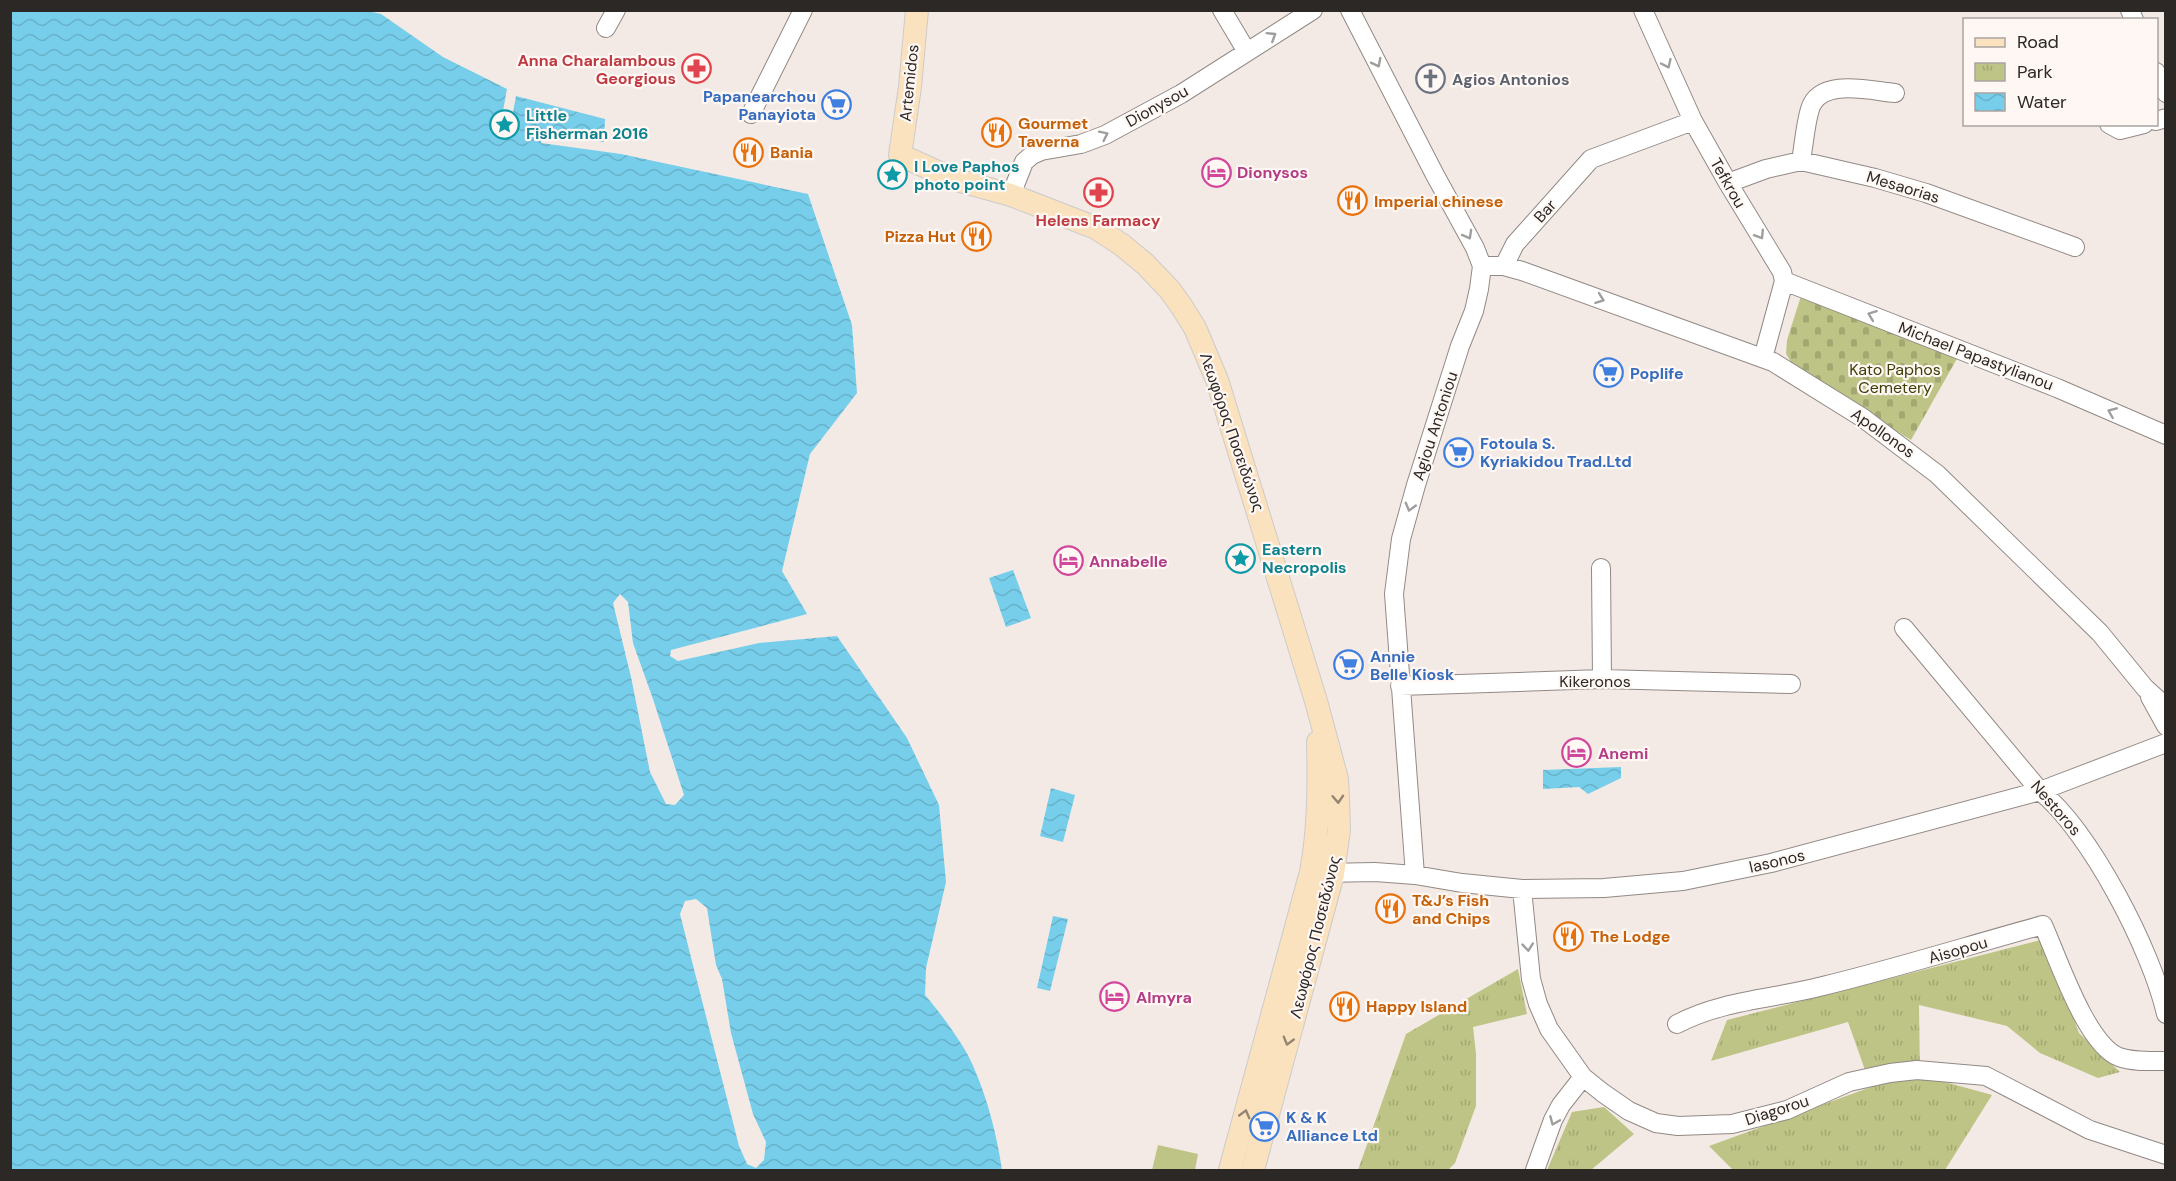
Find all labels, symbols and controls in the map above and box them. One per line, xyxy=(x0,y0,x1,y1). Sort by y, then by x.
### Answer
legend xyxy=(1963,18,2158,126)
text: Road xyxy=(2017,30,2059,54)
one-way arrow xyxy=(1266,32,1276,44)
street label: Artemidos xyxy=(895,43,923,123)
place label: Anna Charalambous Georgious xyxy=(517,50,676,89)
pharmacy icon: Anna Charalambous Georgious xyxy=(681,53,713,85)
one-way arrow xyxy=(1370,56,1381,67)
one-way arrow xyxy=(1660,57,1672,68)
text: Park xyxy=(2017,60,2053,84)
church icon: Agios Antonios xyxy=(1415,63,1447,95)
place label: Agios Antonios xyxy=(1452,69,1570,90)
street label: Dionysou xyxy=(1122,80,1192,132)
place label: Papanearchou Panayiota xyxy=(703,86,816,125)
supermarket icon: Papanearchou Panayiota xyxy=(821,89,853,121)
text: Water xyxy=(2017,90,2067,114)
place label: Little Fisherman 2016 xyxy=(526,105,648,144)
place icon: Little Fisherman 2016 xyxy=(489,108,521,140)
place label: Gourmet Taverna xyxy=(1018,113,1088,152)
restaurant icon: Gourmet Taverna xyxy=(981,116,1013,148)
one-way arrow xyxy=(1098,130,1109,142)
restaurant icon: Bania xyxy=(733,136,765,168)
place label: Bania xyxy=(770,142,813,163)
street label: Tefkrou xyxy=(1705,154,1751,212)
place label: I Love Paphos photo point xyxy=(914,156,1019,195)
hotel icon: Dionysos xyxy=(1200,156,1232,188)
place icon: I Love Paphos photo point xyxy=(877,159,909,191)
place label: Dionysos xyxy=(1237,162,1308,183)
street label: Mesaorias xyxy=(1864,166,1942,208)
pharmacy icon: Helens Farmacy xyxy=(1082,176,1114,208)
restaurant icon: Imperial chinese xyxy=(1337,185,1369,217)
place label: Imperial chinese xyxy=(1374,191,1504,212)
street label: Bar xyxy=(1529,195,1561,227)
place label: Helens Farmacy xyxy=(1035,210,1161,231)
restaurant icon: Pizza Hut xyxy=(961,220,993,252)
place label: Pizza Hut xyxy=(885,226,956,247)
one-way arrow xyxy=(1461,229,1472,239)
one-way arrow xyxy=(1752,229,1764,239)
one-way arrow xyxy=(1594,292,1605,305)
one-way arrow xyxy=(1868,310,1878,323)
street label: Michael Papastylianou xyxy=(1895,317,2057,395)
street label: Λεωφόρος Ποσειδώνος xyxy=(1195,350,1269,514)
supermarket icon: Poplife xyxy=(1593,357,1625,389)
park label: Kato Paphos Cemetery xyxy=(1849,359,1941,398)
place label: Poplife xyxy=(1630,363,1684,384)
street label: Agiou Antoniou xyxy=(1408,369,1462,483)
street label: Apollonos xyxy=(1847,403,1919,463)
one-way arrow xyxy=(2107,407,2118,419)
place label: Fotoula S. Kyriakidou Trad.Ltd xyxy=(1480,433,1632,472)
supermarket icon: Fotoula S. Kyriakidou Trad.Ltd xyxy=(1443,436,1475,468)
one-way arrow xyxy=(1405,501,1417,511)
place label: Eastern Necropolis xyxy=(1262,539,1347,578)
place icon: Eastern Necropolis xyxy=(1225,542,1257,574)
hotel icon: Annabelle xyxy=(1052,545,1084,577)
place label: Annabelle xyxy=(1089,551,1168,572)
place label: Annie Belle Kiosk xyxy=(1370,646,1455,685)
supermarket icon: Annie Belle Kiosk xyxy=(1333,649,1365,681)
street label: Kikeronos xyxy=(1559,671,1631,692)
hotel icon: Anemi xyxy=(1561,737,1593,769)
place label: Anemi xyxy=(1598,743,1648,764)
street label: Nestoros xyxy=(2026,776,2086,840)
one-way arrow xyxy=(1331,795,1344,804)
street label: Iasonos xyxy=(1747,844,1807,878)
street label: Λεωφόρος Ποσειδώνος xyxy=(1285,853,1345,1020)
place label: T&J’s Fish and Chips xyxy=(1412,890,1491,929)
restaurant icon: T&J’s Fish and Chips xyxy=(1375,893,1407,925)
restaurant icon: The Lodge xyxy=(1553,920,1585,952)
place label: The Lodge xyxy=(1590,926,1670,947)
street label: Aisopou xyxy=(1926,932,1990,968)
one-way arrow xyxy=(1521,943,1534,952)
hotel icon: Almyra xyxy=(1099,981,1131,1013)
place label: Almyra xyxy=(1136,987,1192,1008)
restaurant icon: Happy Island xyxy=(1329,990,1361,1022)
place label: Happy Island xyxy=(1366,996,1467,1017)
one-way arrow xyxy=(1283,1035,1295,1046)
street label: Diagorou xyxy=(1742,1090,1812,1130)
place label: K & K Alliance Ltd xyxy=(1286,1107,1378,1146)
one-way arrow xyxy=(1237,1109,1250,1119)
supermarket icon: K & K Alliance Ltd xyxy=(1249,1110,1281,1142)
one-way arrow xyxy=(1549,1114,1561,1125)

